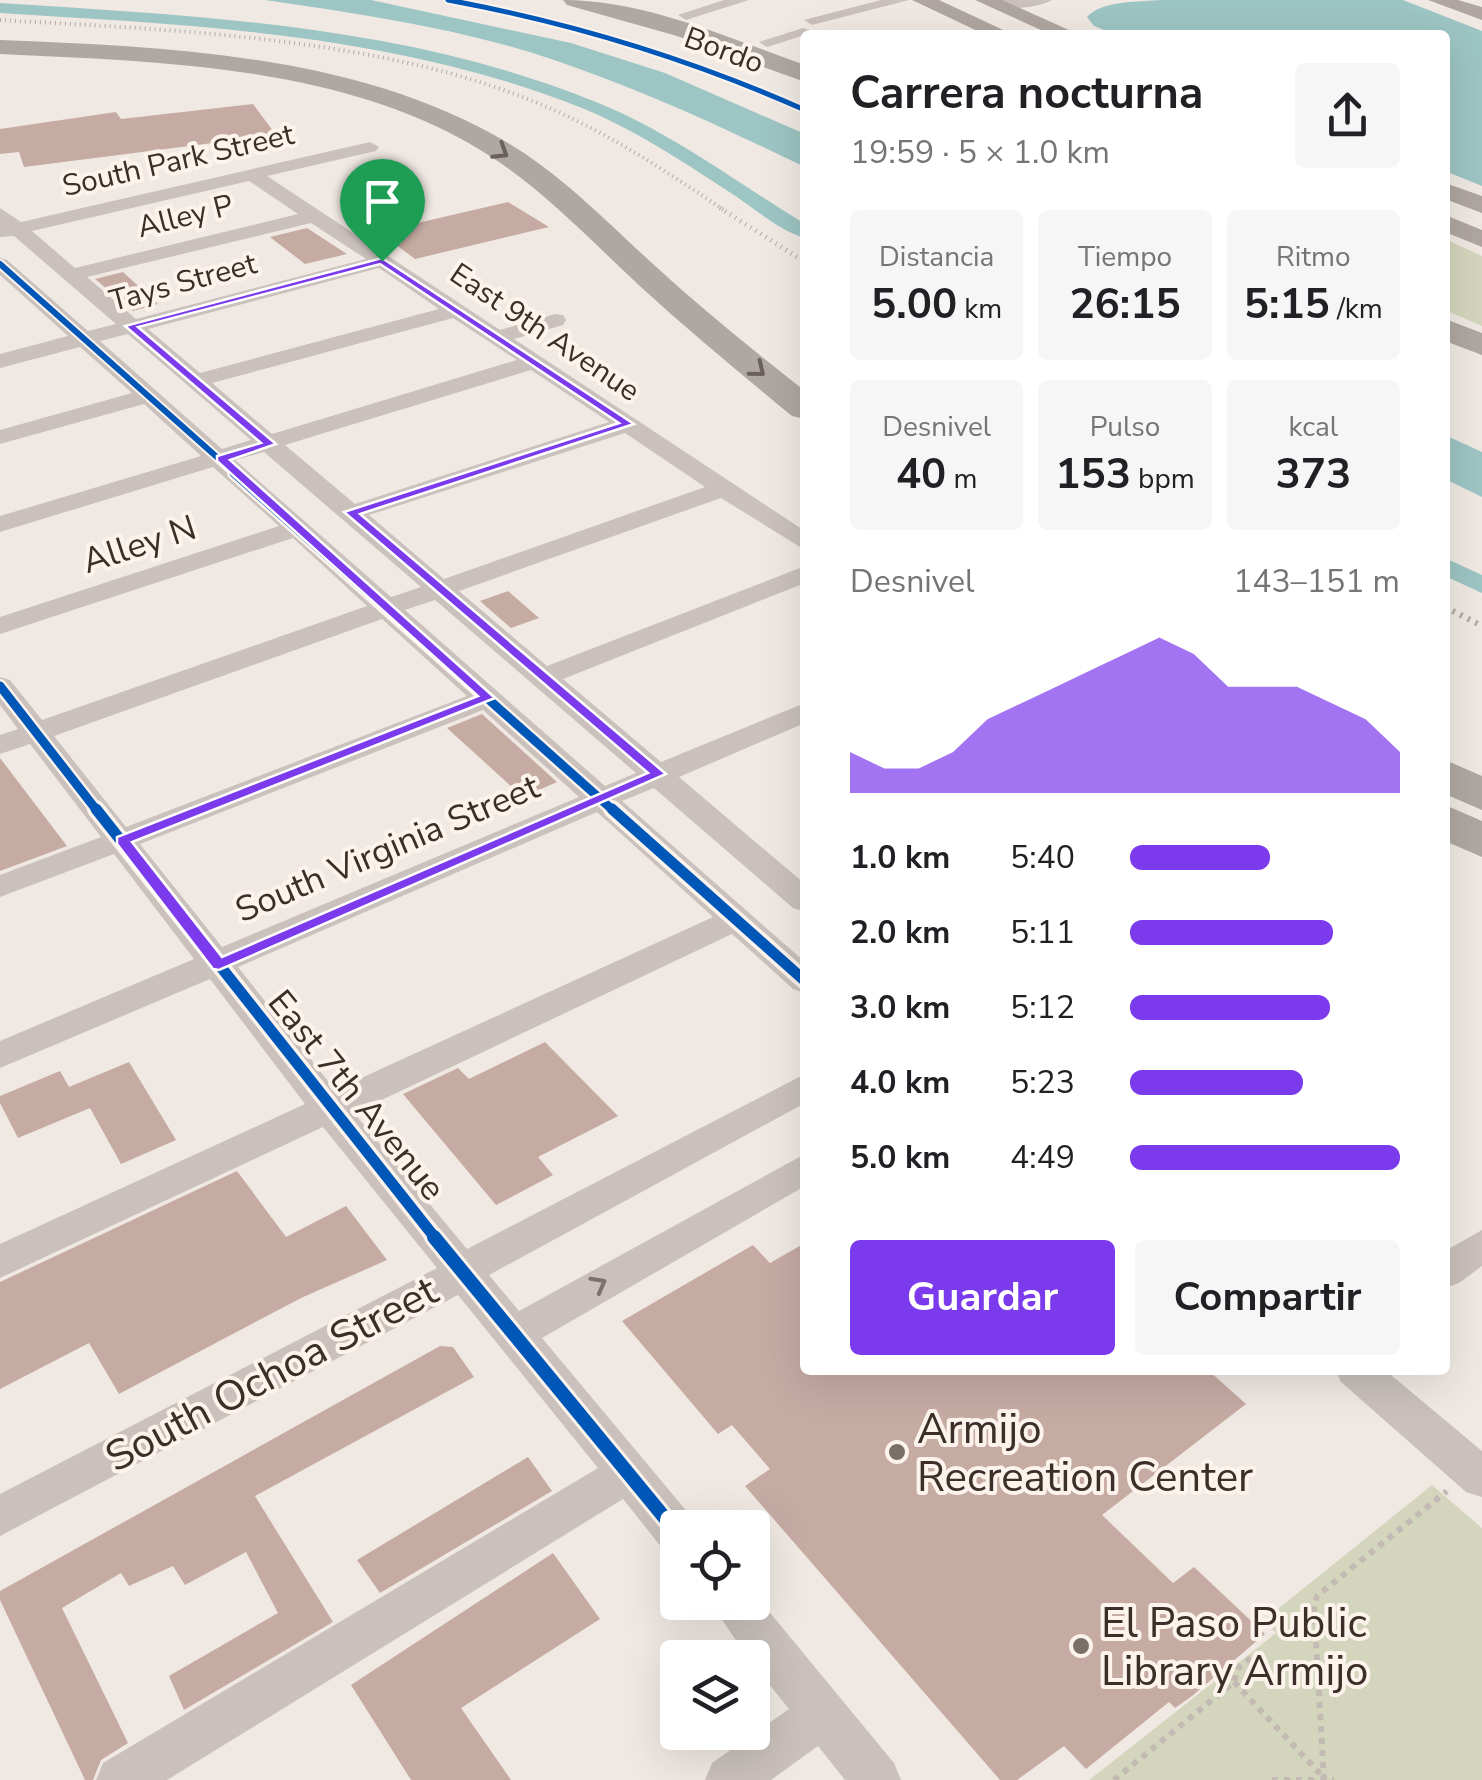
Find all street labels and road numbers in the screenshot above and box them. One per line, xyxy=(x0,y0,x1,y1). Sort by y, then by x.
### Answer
street label: Bordo xyxy=(678,17,769,84)
street label: South Park Street xyxy=(58,114,299,207)
street label: Alley P xyxy=(133,185,237,248)
street label: Tays Street xyxy=(105,243,262,322)
street label: East 9th Avenue xyxy=(442,254,648,411)
street label: Alley N xyxy=(76,504,202,585)
street label: South Virginia Street xyxy=(228,763,547,934)
street label: East 7th Avenue xyxy=(257,980,456,1210)
street label: South Ochoa Street xyxy=(96,1262,448,1486)

